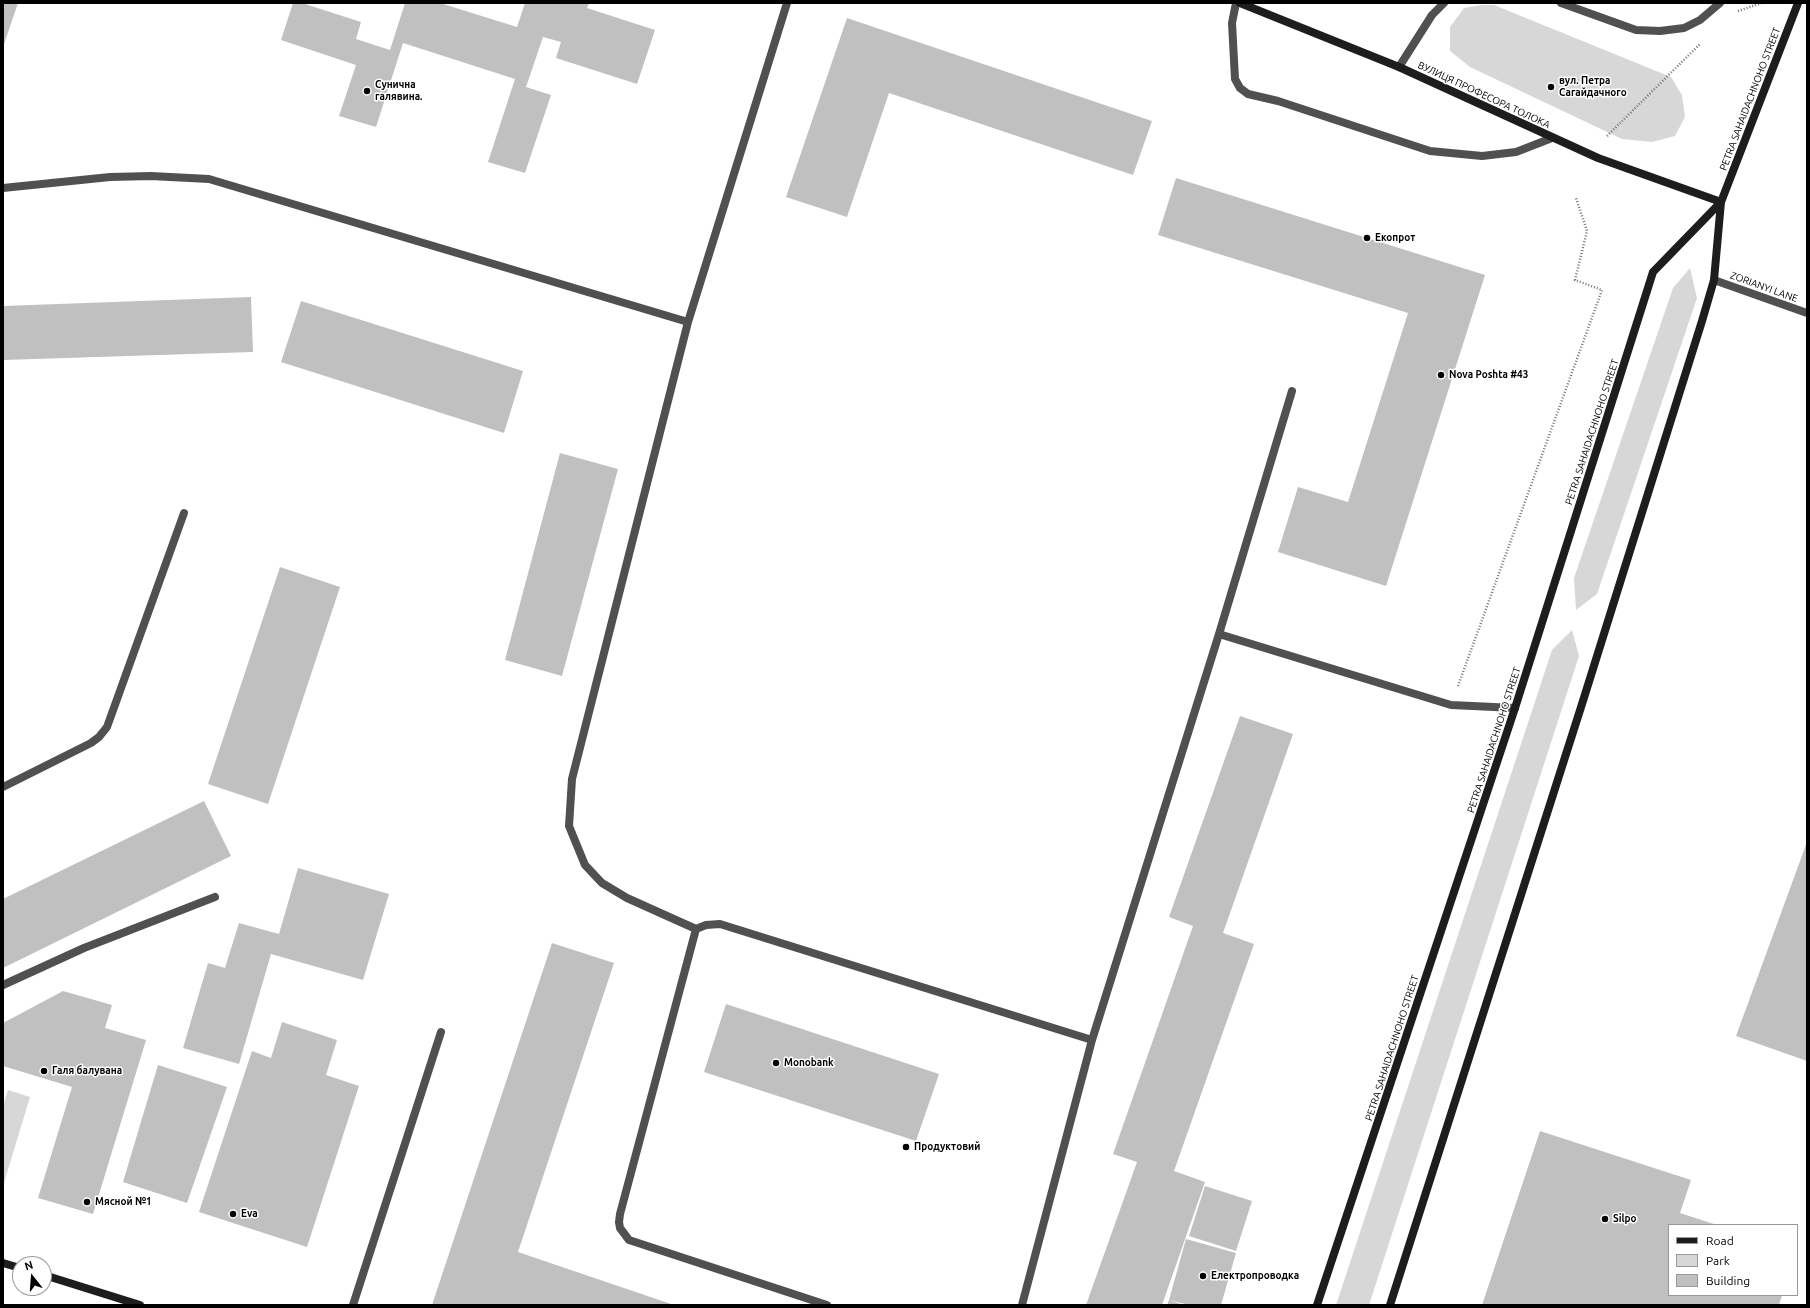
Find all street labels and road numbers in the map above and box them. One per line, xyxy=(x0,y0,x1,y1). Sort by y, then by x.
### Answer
street label: PETRA SAHAIDACHNOHO STREET xyxy=(1717,26,1783,172)
street label: ВУЛИЦЯ ПРОФЕСОРА ТОЛОКА xyxy=(1416,59,1552,131)
street label: ZORIANYI LANE xyxy=(1729,269,1799,305)
street label: PETRA SAHAIDACHNOHO STREET xyxy=(1563,358,1621,506)
street label: PETRA SAHAIDACHNOHO STREET xyxy=(1465,666,1523,814)
street label: PETRA SAHAIDACHNOHO STREET xyxy=(1363,974,1421,1122)

